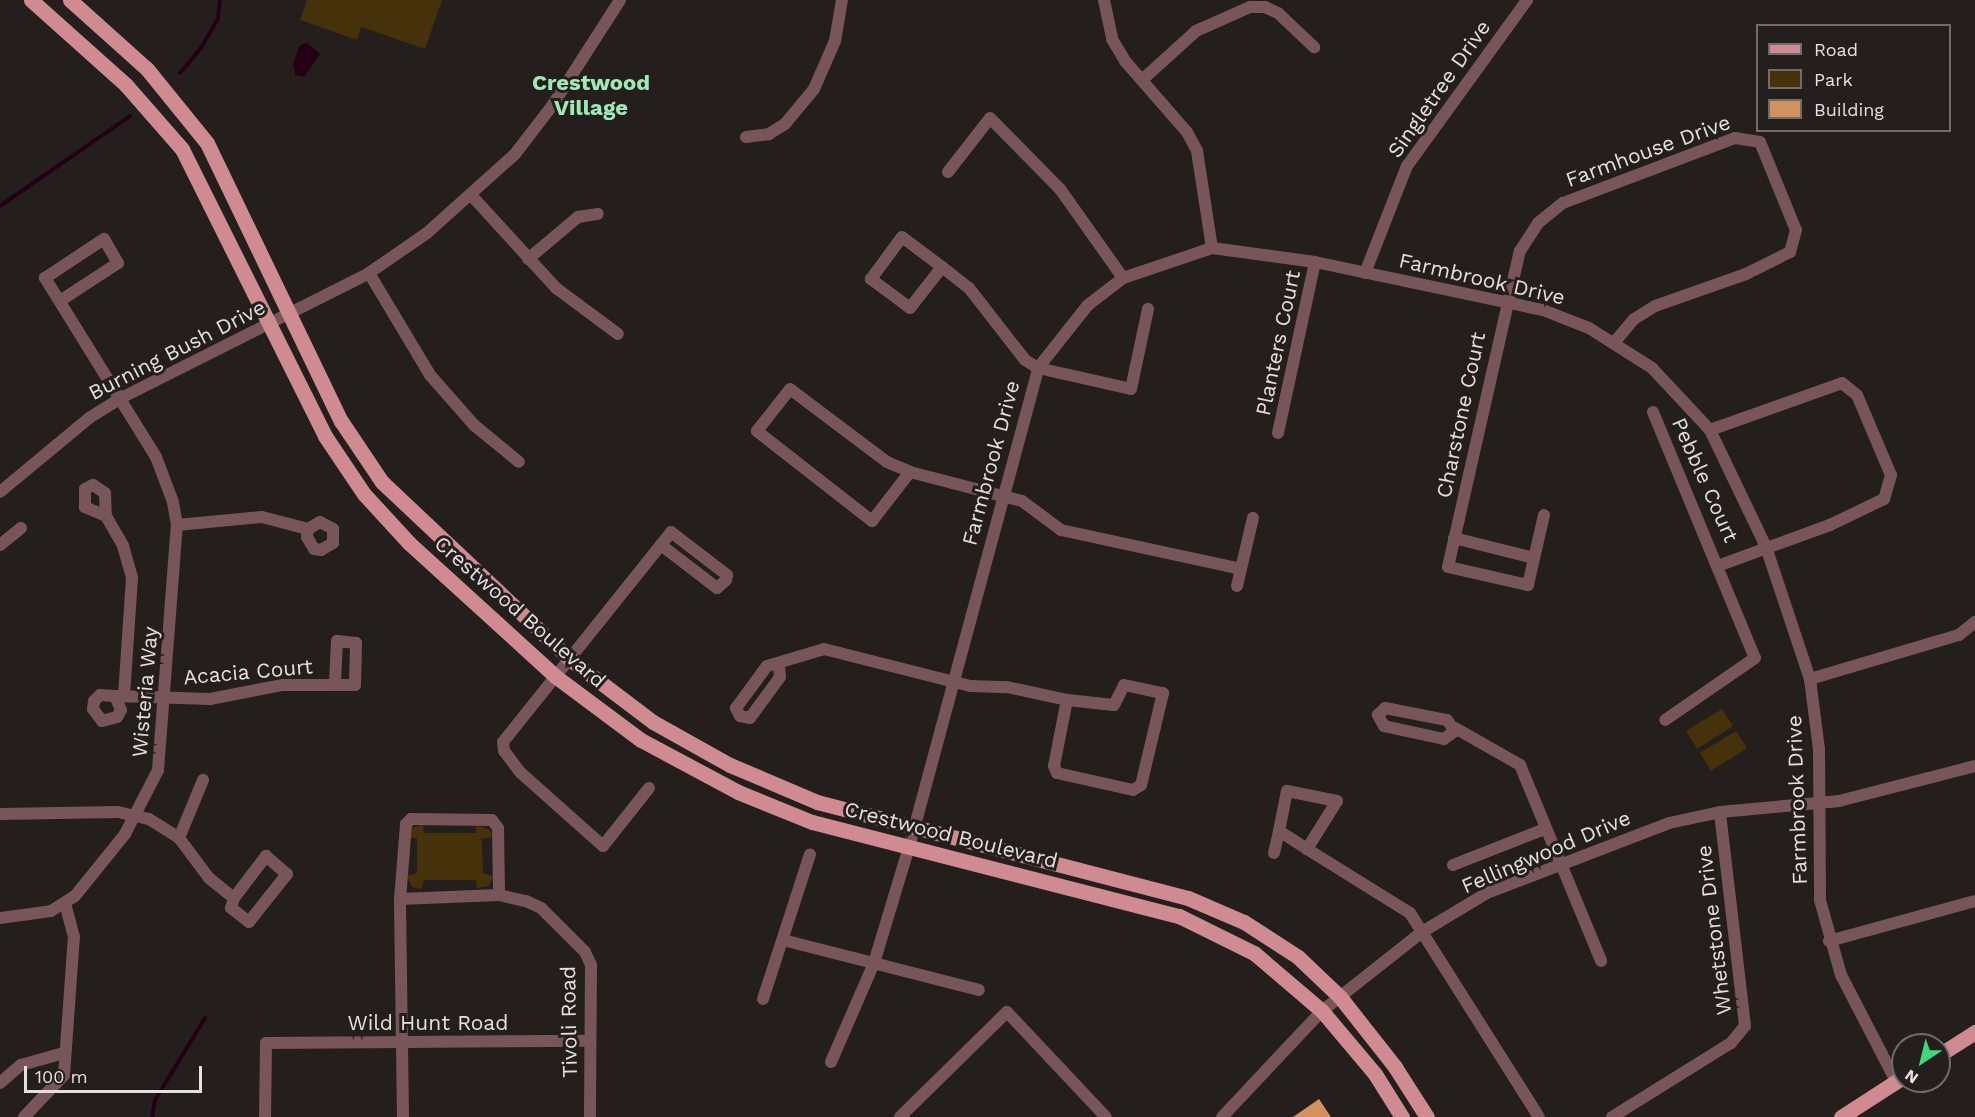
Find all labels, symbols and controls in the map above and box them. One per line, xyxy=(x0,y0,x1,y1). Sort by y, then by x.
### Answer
street label: Singletree Drive xyxy=(1382,15,1496,163)
legend xyxy=(1756,24,1951,132)
text: Road xyxy=(1814,39,1858,60)
district label: Crestwood Village xyxy=(532,69,650,120)
text: Park xyxy=(1814,69,1853,90)
text: Building xyxy=(1814,99,1884,120)
street label: Farmhouse Drive xyxy=(1562,110,1734,192)
street label: Farmbrook Drive xyxy=(1396,248,1568,310)
street label: Planters Court xyxy=(1250,268,1306,418)
street label: Burning Bush Drive xyxy=(84,294,270,406)
street label: Charstone Court xyxy=(1431,330,1491,500)
street label: Farmbrook Drive xyxy=(957,378,1025,548)
street label: Pebble Court xyxy=(1666,414,1744,546)
street label: Crestwood Boulevard xyxy=(429,531,611,693)
street label: Wisteria Way xyxy=(127,625,163,759)
street label: Acacia Court xyxy=(182,654,314,690)
street label: Farmbrook Drive xyxy=(1781,715,1813,885)
street label: Crestwood Boulevard xyxy=(842,796,1060,874)
street label: Fellingwood Drive xyxy=(1458,805,1634,899)
street label: Whetstone Drive xyxy=(1691,844,1737,1016)
street label: Tivoli Road xyxy=(555,966,583,1078)
street label: Wild Hunt Road xyxy=(348,1010,508,1036)
north arrow xyxy=(1891,1033,1951,1093)
scale bar xyxy=(27,1054,206,1092)
text: N xyxy=(1901,1065,1922,1088)
text: 100 m xyxy=(35,1066,88,1087)

